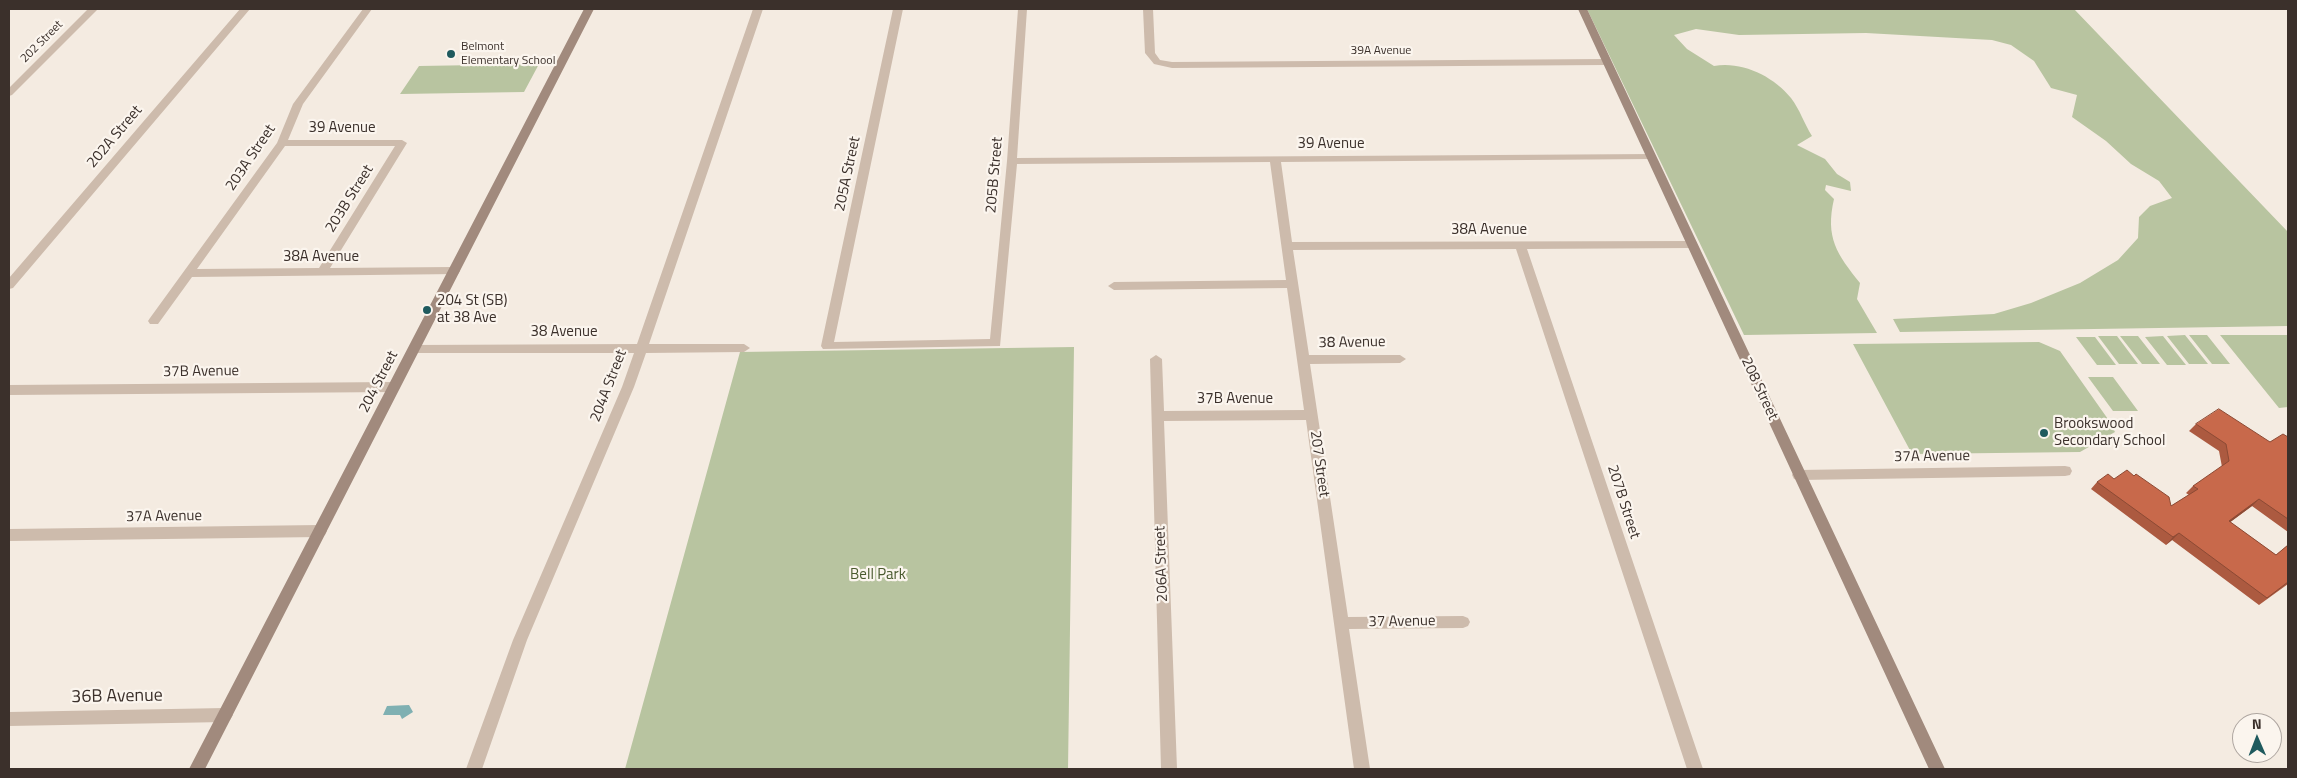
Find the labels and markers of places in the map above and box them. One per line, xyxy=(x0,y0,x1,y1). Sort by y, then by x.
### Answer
place label: Belmont Elementary School xyxy=(461,40,555,68)
marker: Belmont Elementary School xyxy=(445,48,457,60)
place label: 204 St (SB) at 38 Ave xyxy=(437,292,507,327)
marker: 204 St (SB) at 38 Ave xyxy=(421,304,433,316)
place label: Brookswood Secondary School xyxy=(2054,415,2165,450)
marker: Brookswood Secondary School xyxy=(2038,427,2050,439)

